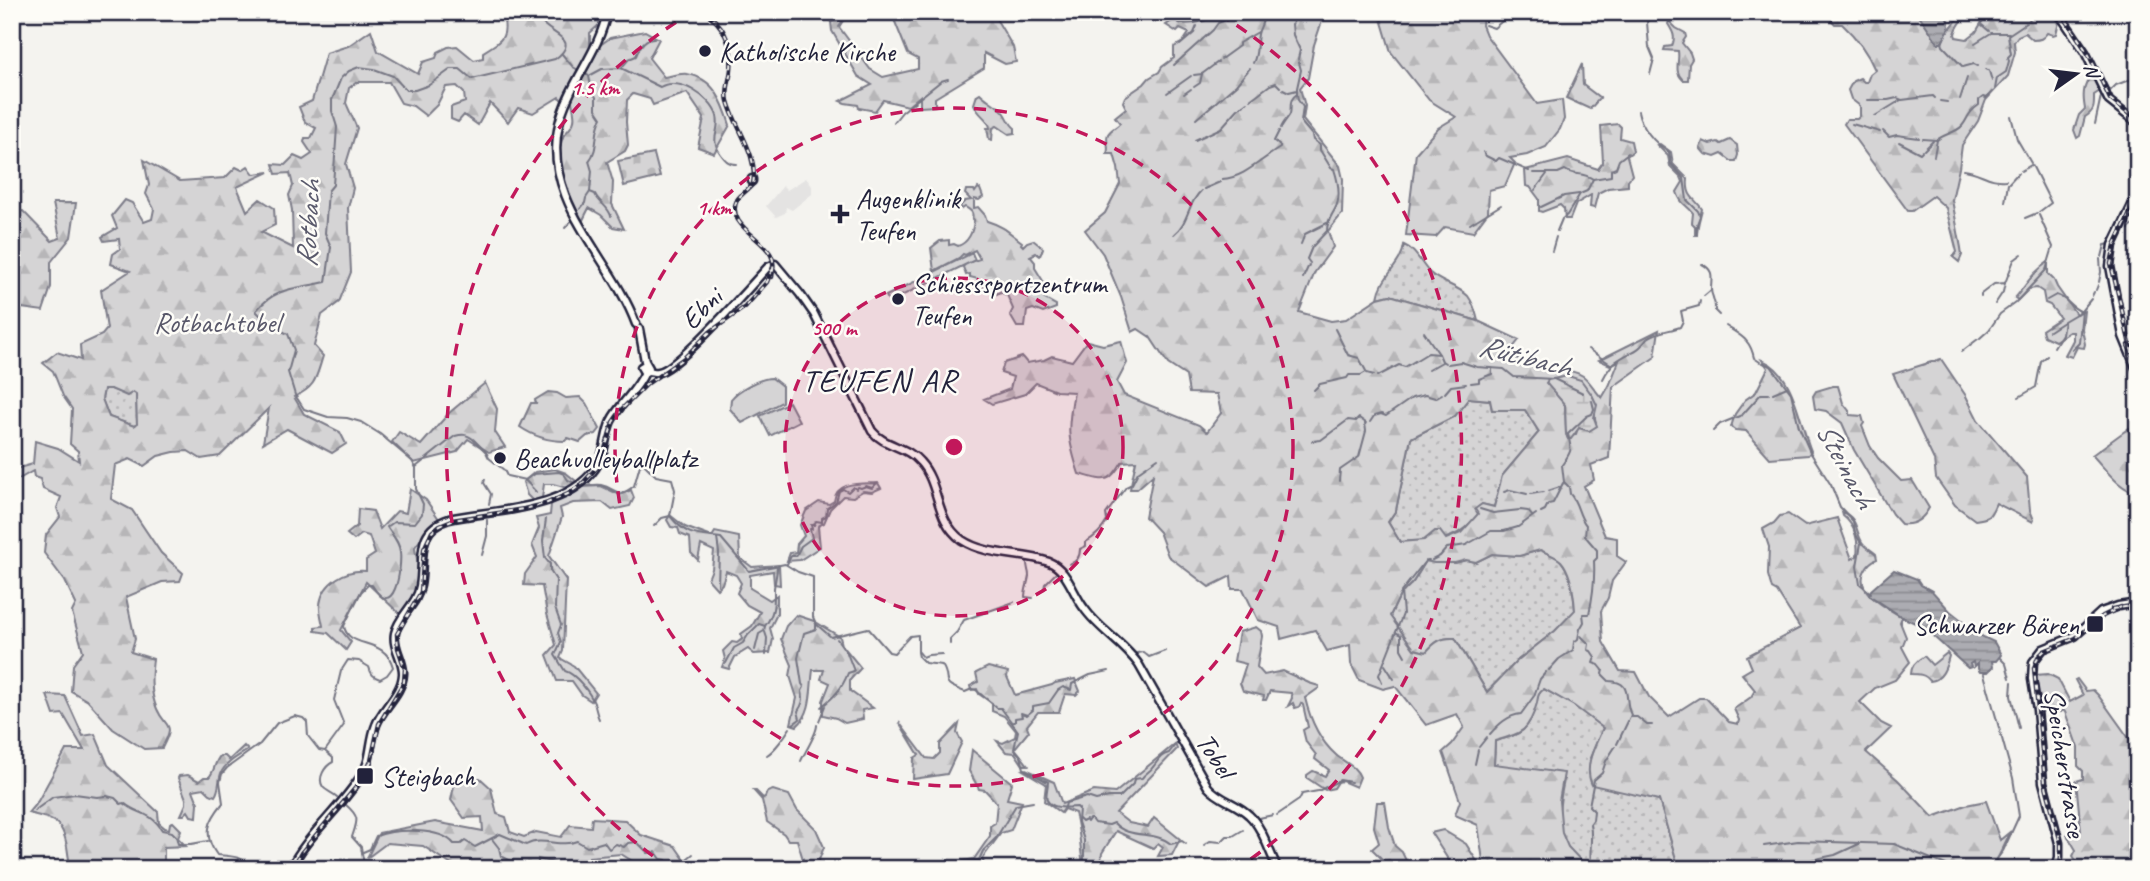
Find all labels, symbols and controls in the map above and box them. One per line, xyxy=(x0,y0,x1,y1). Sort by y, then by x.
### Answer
place label: Katholische Kirche xyxy=(719,34,897,69)
north arrow xyxy=(2042,38,2112,108)
marker: Katholische Kirche xyxy=(697,43,713,59)
text: N xyxy=(2078,62,2105,82)
text: 1.5 km xyxy=(571,75,620,101)
water label: Rotbach xyxy=(287,178,329,268)
place label: Augenklinik Teufen xyxy=(856,181,962,248)
text: 1 km xyxy=(696,195,733,221)
marker: Augenklinik Teufen xyxy=(830,204,850,224)
place label: Schiesssportzentrum Teufen xyxy=(912,266,1109,333)
street label: Ebni xyxy=(673,277,732,337)
marker: Schiesssportzentrum Teufen xyxy=(890,291,906,307)
park label: Rotbachtobel xyxy=(154,305,285,340)
text: 500 m xyxy=(811,315,859,341)
water label: Rütibach xyxy=(1475,326,1577,386)
district label: TEUFEN AR xyxy=(802,360,960,401)
water label: Steinach xyxy=(1808,416,1885,516)
centre of rings xyxy=(942,435,966,459)
place label: Beachvolleyballplatz xyxy=(514,441,700,476)
marker: Beachvolleyballplatz xyxy=(492,450,508,466)
place label: Schwarzer Bären xyxy=(1913,607,2079,642)
marker: Schwarzer Bären xyxy=(2085,614,2105,634)
street label: Speicherstrasse xyxy=(2037,687,2095,841)
street label: Tobel xyxy=(1188,726,1246,789)
place label: Steigbach xyxy=(381,759,476,794)
marker: Steigbach xyxy=(355,766,375,786)

